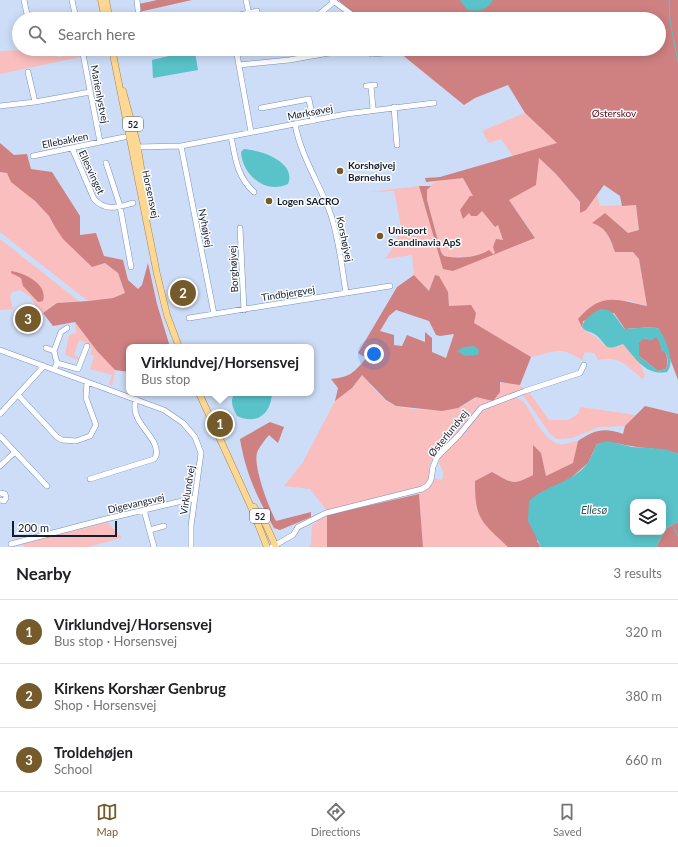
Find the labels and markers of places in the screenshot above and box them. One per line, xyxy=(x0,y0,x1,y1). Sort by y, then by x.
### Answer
place label: Korshøjvej Børnehus xyxy=(348,159,396,183)
marker: Korshøjvej Børnehus xyxy=(335,166,345,176)
place label: Logen SACRO xyxy=(277,195,339,207)
marker: Logen SACRO xyxy=(264,196,274,206)
place label: Unisport Scandinavia ApS xyxy=(388,224,461,248)
marker: Unisport Scandinavia ApS xyxy=(375,231,385,241)
pin: 2 xyxy=(170,278,196,308)
pin: 3 xyxy=(15,304,41,334)
pin: 1 xyxy=(207,409,233,439)

